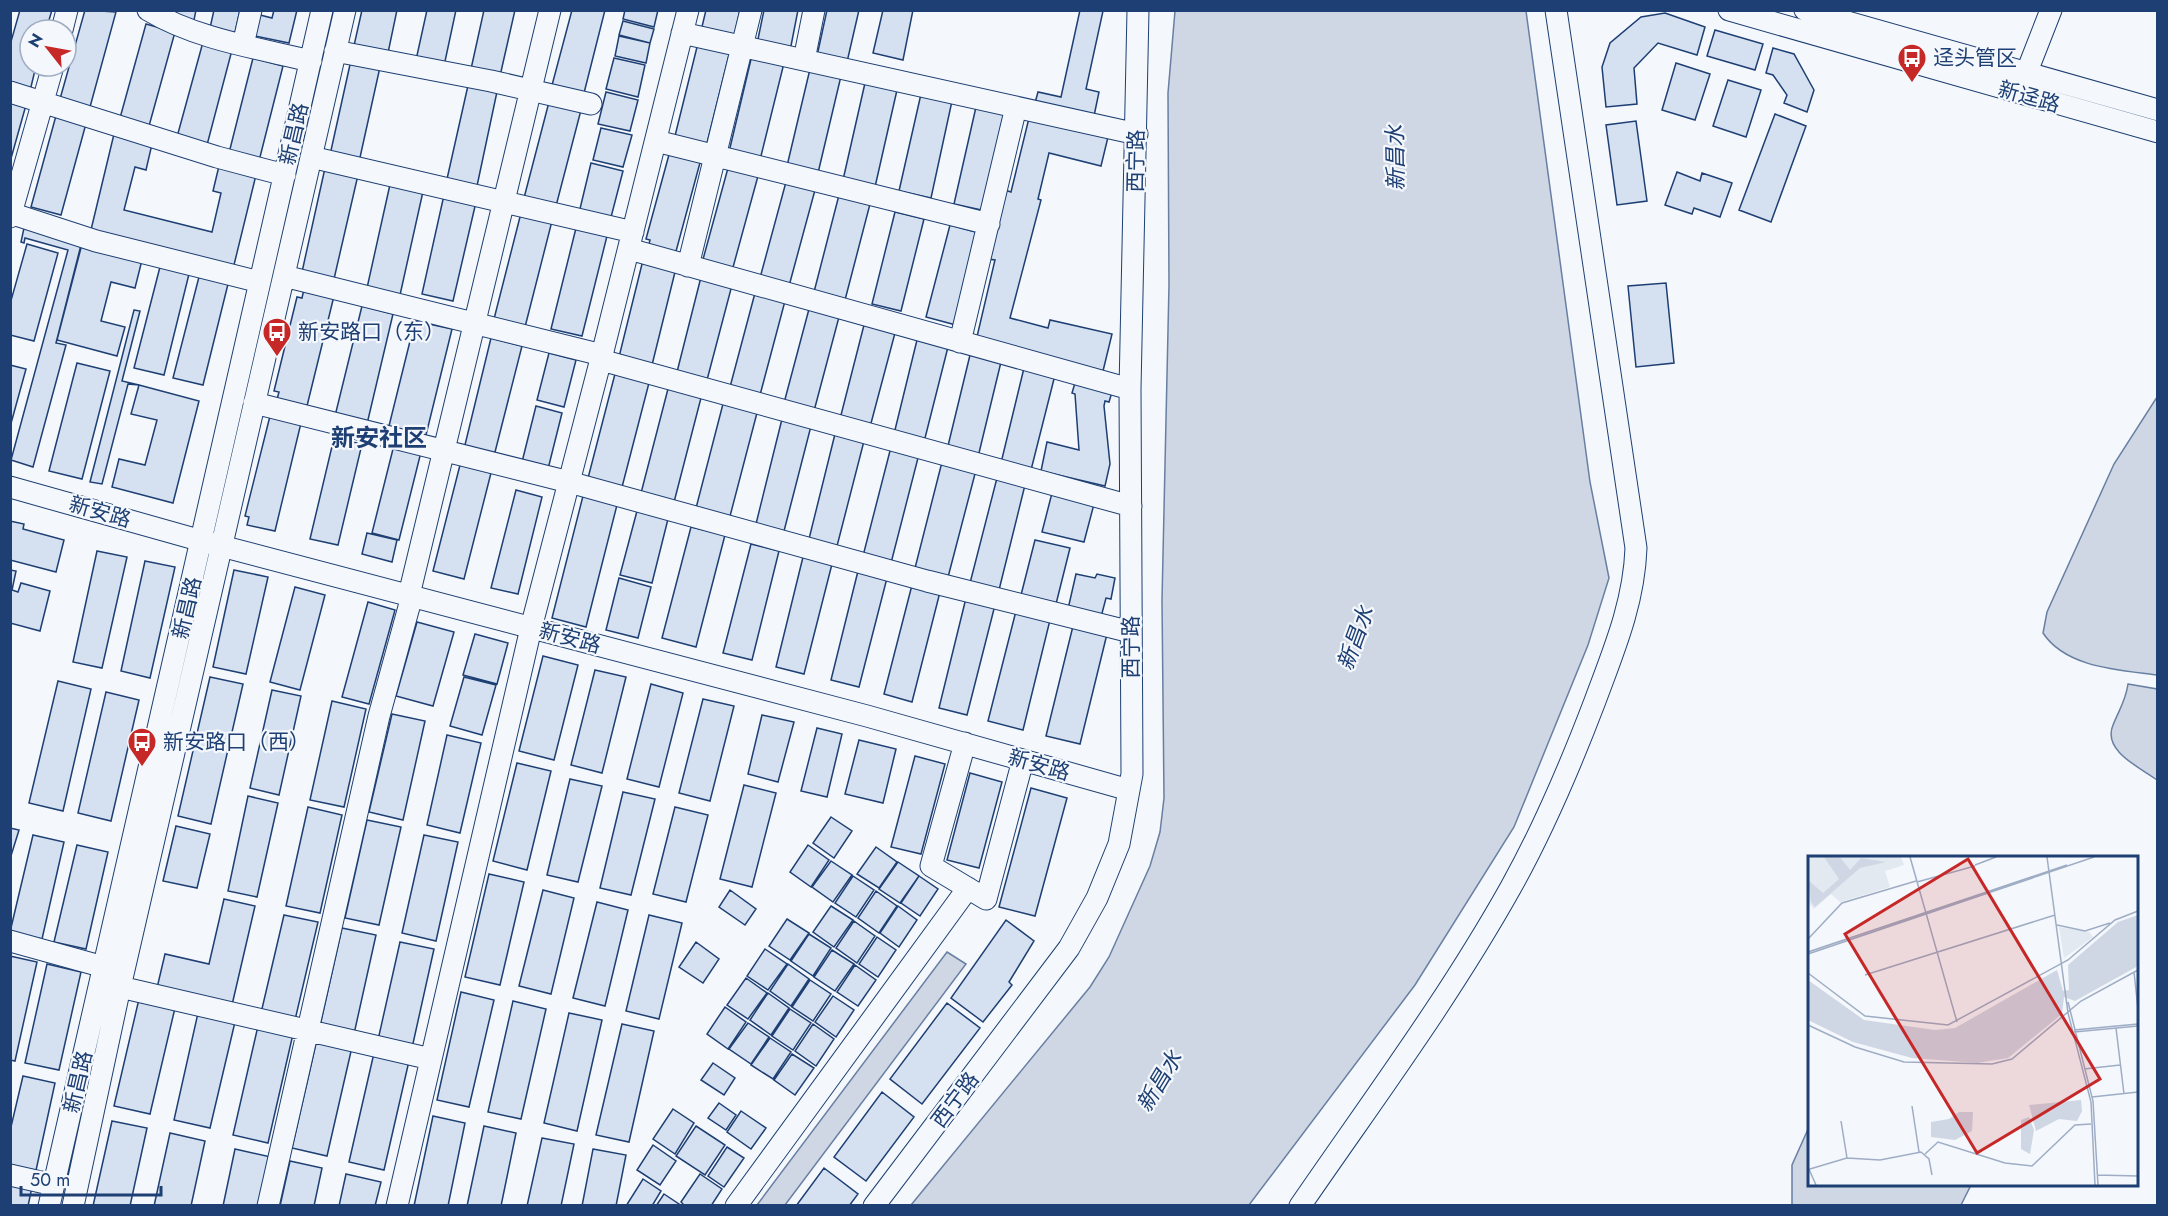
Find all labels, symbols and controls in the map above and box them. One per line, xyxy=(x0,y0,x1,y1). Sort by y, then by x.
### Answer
north arrow xyxy=(18,18,78,78)
text: N xyxy=(22,29,49,52)
bus stop icon: 迳头管区 xyxy=(1896,42,1928,84)
place label: 迳头管区 xyxy=(1933,43,2017,73)
street label: 新迳路 xyxy=(1995,74,2063,120)
street label: 新昌路 xyxy=(272,100,316,168)
water label: 新昌水 xyxy=(1378,124,1412,191)
street label: 西宁路 xyxy=(1120,129,1152,193)
bus stop icon: 新安路口（东） xyxy=(261,316,293,358)
place label: 新安路口（东） xyxy=(298,317,445,347)
district label: 新安社区 xyxy=(331,420,427,455)
street label: 新安路 xyxy=(66,489,134,535)
street label: 新昌路 xyxy=(165,574,209,642)
water label: 新昌水 xyxy=(1329,601,1382,674)
street label: 新安路 xyxy=(536,615,604,661)
street label: 西宁路 xyxy=(1116,616,1146,679)
bus stop icon: 新安路口（西） xyxy=(126,726,158,768)
place label: 新安路口（西） xyxy=(163,727,310,757)
street label: 新安路 xyxy=(1005,742,1073,788)
inset map xyxy=(1808,856,2138,1186)
water label: 新昌水 xyxy=(1128,1044,1190,1118)
street label: 新昌路 xyxy=(56,1048,100,1116)
street label: 西宁路 xyxy=(924,1066,986,1134)
scale bar xyxy=(21,1159,160,1197)
text: 50 m xyxy=(30,1167,70,1193)

